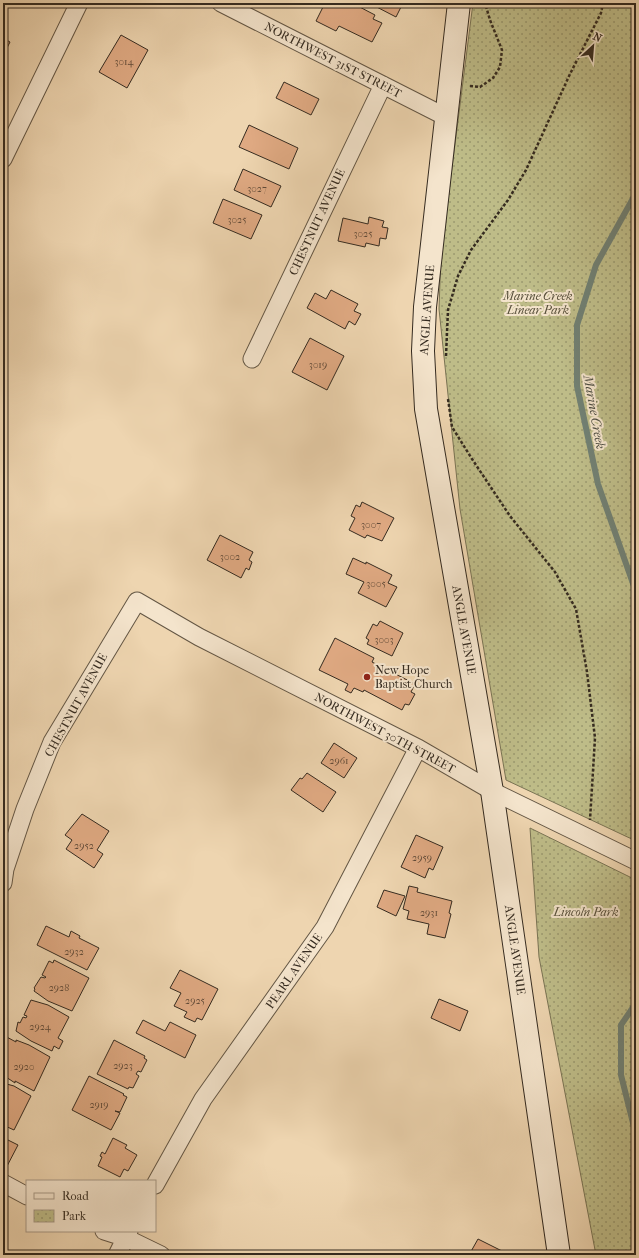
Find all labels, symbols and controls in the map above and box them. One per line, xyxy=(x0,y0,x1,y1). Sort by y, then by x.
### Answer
street label: NORTHWEST 31ST STREET xyxy=(262,19,405,101)
north arrow xyxy=(573,26,613,66)
text: N xyxy=(591,30,604,45)
house number: 3014 xyxy=(114,56,135,68)
street label: CHESTNUT AVENUE xyxy=(286,166,348,278)
house number: 3027 xyxy=(247,183,267,195)
house number: 3025 xyxy=(227,214,247,226)
house number: 3025 xyxy=(353,228,373,240)
street label: ANGLE AVENUE xyxy=(417,264,437,357)
park label: Marine Creek Linear Park xyxy=(502,289,573,317)
house number: 3019 xyxy=(309,359,327,371)
water label: Marine Creek xyxy=(580,373,608,451)
house number: 3007 xyxy=(361,519,381,531)
house number: 3002 xyxy=(220,551,240,563)
house number: 3005 xyxy=(366,578,386,590)
street label: ANGLE AVENUE xyxy=(449,583,479,676)
house number: 3003 xyxy=(374,634,394,646)
street label: CHESTNUT AVENUE xyxy=(42,651,110,759)
place label: New Hope Baptist Church xyxy=(375,663,453,691)
marker: New Hope Baptist Church xyxy=(362,672,372,682)
street label: NORTHWEST 30TH STREET xyxy=(312,690,459,777)
house number: 2961 xyxy=(329,755,349,767)
house number: 2952 xyxy=(74,840,94,852)
house number: 2959 xyxy=(412,852,432,864)
street label: ANGLE AVENUE xyxy=(502,903,528,996)
park label: Lincoln Park xyxy=(552,905,619,919)
house number: 2931 xyxy=(420,907,438,919)
street label: PEARL AVENUE xyxy=(263,931,325,1011)
house number: 2932 xyxy=(64,946,84,958)
house number: 2928 xyxy=(49,982,69,994)
house number: 2925 xyxy=(185,995,205,1007)
house number: 2924 xyxy=(29,1021,52,1033)
house number: 2923 xyxy=(113,1060,133,1072)
house number: 2920 xyxy=(13,1061,35,1073)
house number: 2919 xyxy=(89,1099,109,1111)
legend xyxy=(26,1180,156,1232)
text: Road xyxy=(62,1189,89,1203)
text: Park xyxy=(62,1209,87,1223)

